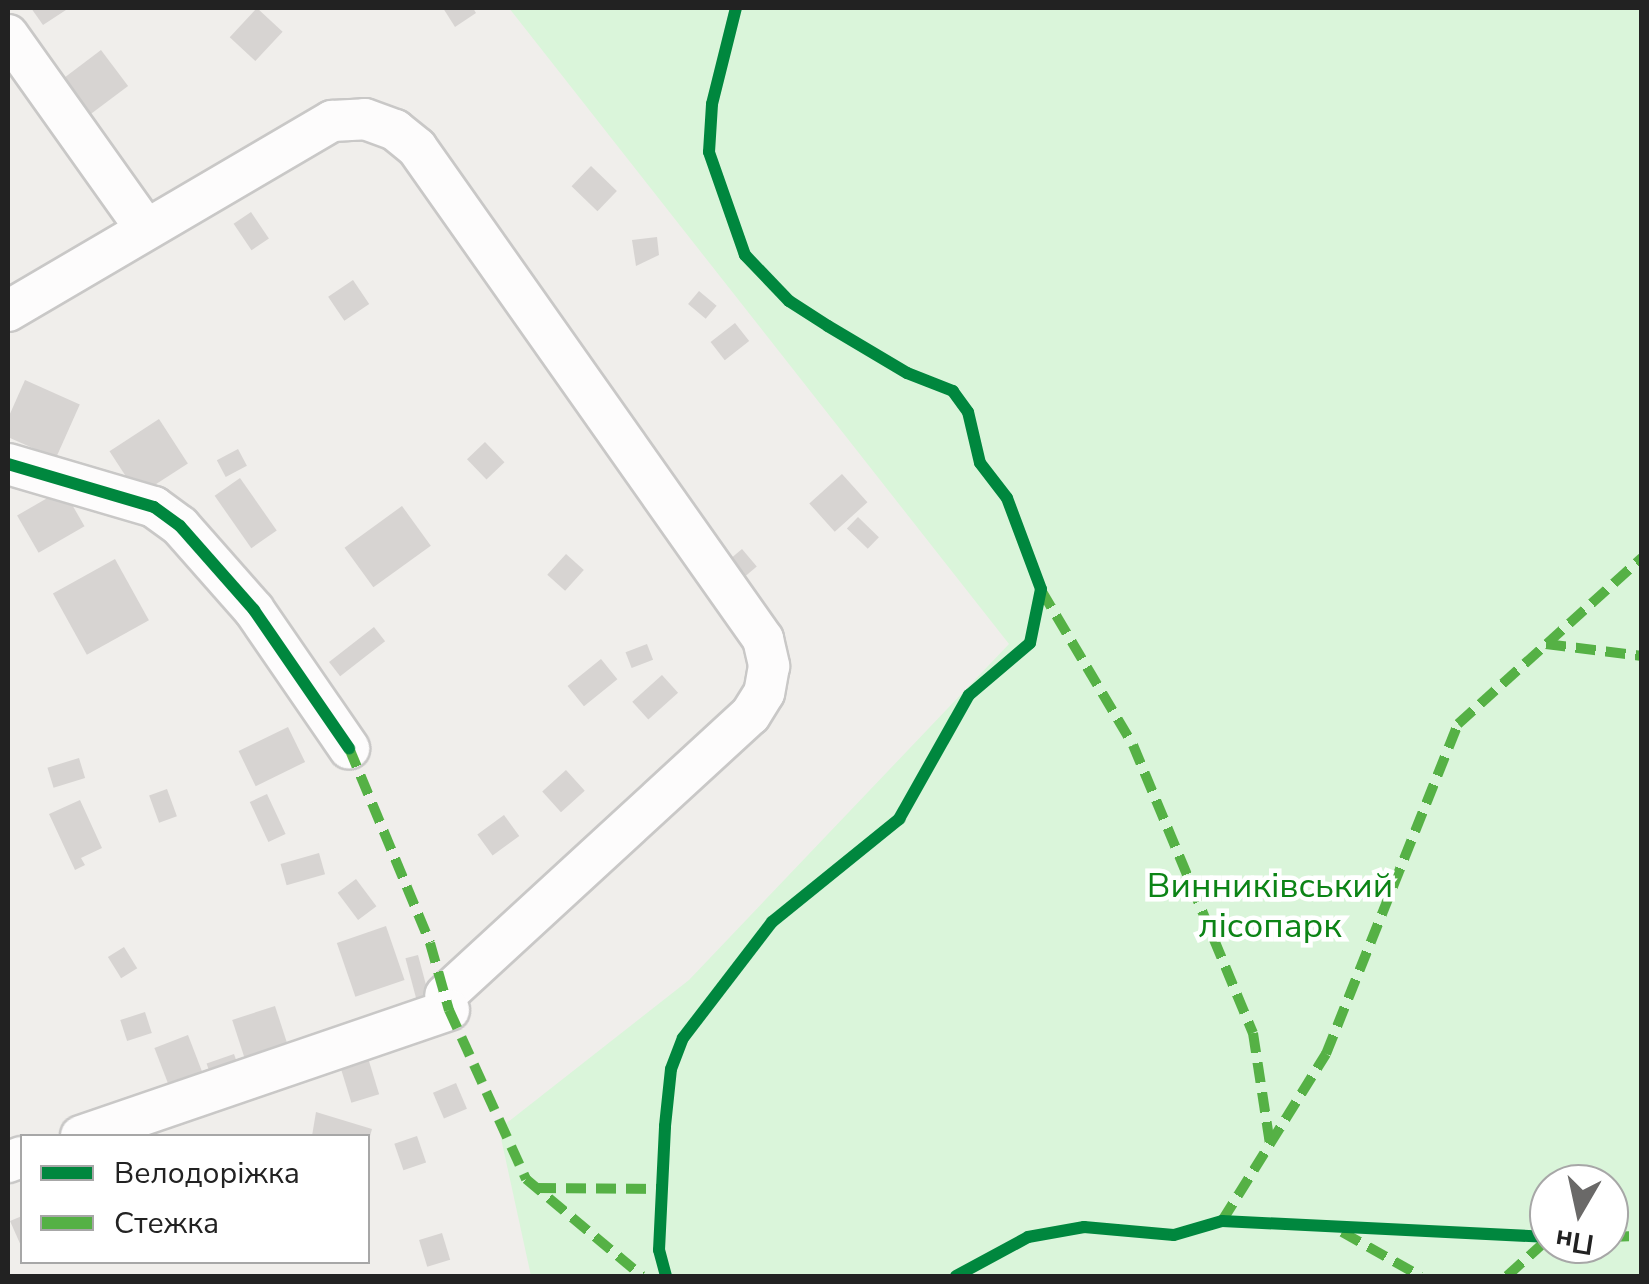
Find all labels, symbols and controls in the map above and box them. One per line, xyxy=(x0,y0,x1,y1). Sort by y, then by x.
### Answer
park label: Винниківський лісопарк xyxy=(1147,865,1393,947)
legend xyxy=(20,1134,370,1264)
text: Велодоріжка xyxy=(114,1153,300,1194)
north arrow xyxy=(1529,1164,1629,1264)
text: Стежка xyxy=(114,1203,219,1244)
text: Пн xyxy=(1553,1220,1597,1263)

